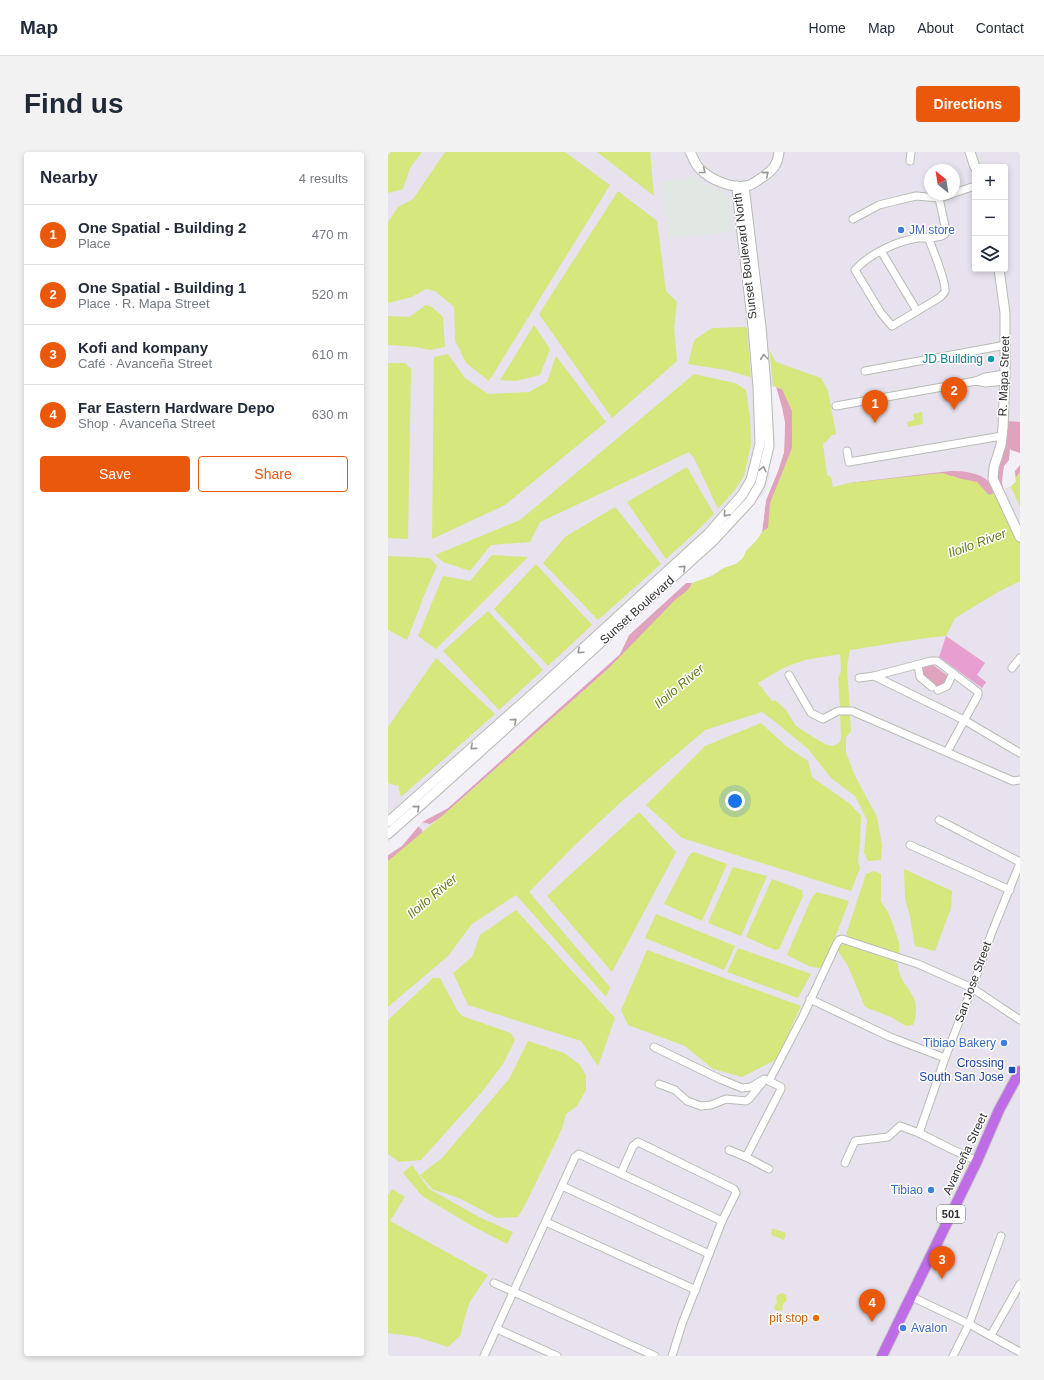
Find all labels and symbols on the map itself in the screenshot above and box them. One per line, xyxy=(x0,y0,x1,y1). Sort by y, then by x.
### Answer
north arrow xyxy=(924,164,960,200)
one-way arrow xyxy=(699,167,706,174)
one-way arrow xyxy=(762,171,769,178)
street label: Sunset Boulevard North xyxy=(730,192,760,320)
place label: JM store xyxy=(909,223,955,237)
marker: JM store xyxy=(896,225,906,235)
street label: R. Mapa Street xyxy=(996,335,1012,417)
place label: JD Building xyxy=(922,352,983,366)
one-way arrow xyxy=(759,354,768,360)
marker: JD Building xyxy=(986,354,996,364)
pin: 2 xyxy=(941,377,967,410)
pin: 1 xyxy=(862,390,888,423)
one-way arrow xyxy=(759,466,767,472)
one-way arrow xyxy=(723,509,730,517)
water label: Iloilo River xyxy=(946,525,1009,560)
one-way arrow xyxy=(678,566,686,573)
street label: Sunset Boulevard xyxy=(597,573,677,647)
one-way arrow xyxy=(577,646,585,654)
water label: Iloilo River xyxy=(651,660,708,711)
one-way arrow xyxy=(509,719,517,726)
one-way arrow xyxy=(470,742,478,750)
your location xyxy=(725,791,745,811)
one-way arrow xyxy=(413,806,420,813)
water label: Iloilo River xyxy=(404,870,461,921)
street label: San Jose Street xyxy=(952,939,994,1025)
place label: Tibiao Bakery xyxy=(923,1036,996,1050)
marker: Tibiao Bakery xyxy=(999,1038,1009,1048)
place label: Crossing South San Jose xyxy=(919,1056,1004,1084)
marker: Crossing South San Jose xyxy=(1007,1065,1017,1075)
street label: Avanceña Street xyxy=(940,1110,990,1197)
place label: Tibiao xyxy=(891,1183,923,1197)
marker: Tibiao xyxy=(926,1185,936,1195)
road number: 501 xyxy=(937,1205,965,1223)
pin: 3 xyxy=(929,1246,955,1279)
pin: 4 xyxy=(859,1289,885,1322)
place label: pit stop xyxy=(769,1311,808,1325)
marker: pit stop xyxy=(811,1313,821,1323)
place label: Avalon xyxy=(911,1321,947,1335)
marker: Avalon xyxy=(898,1323,908,1333)

